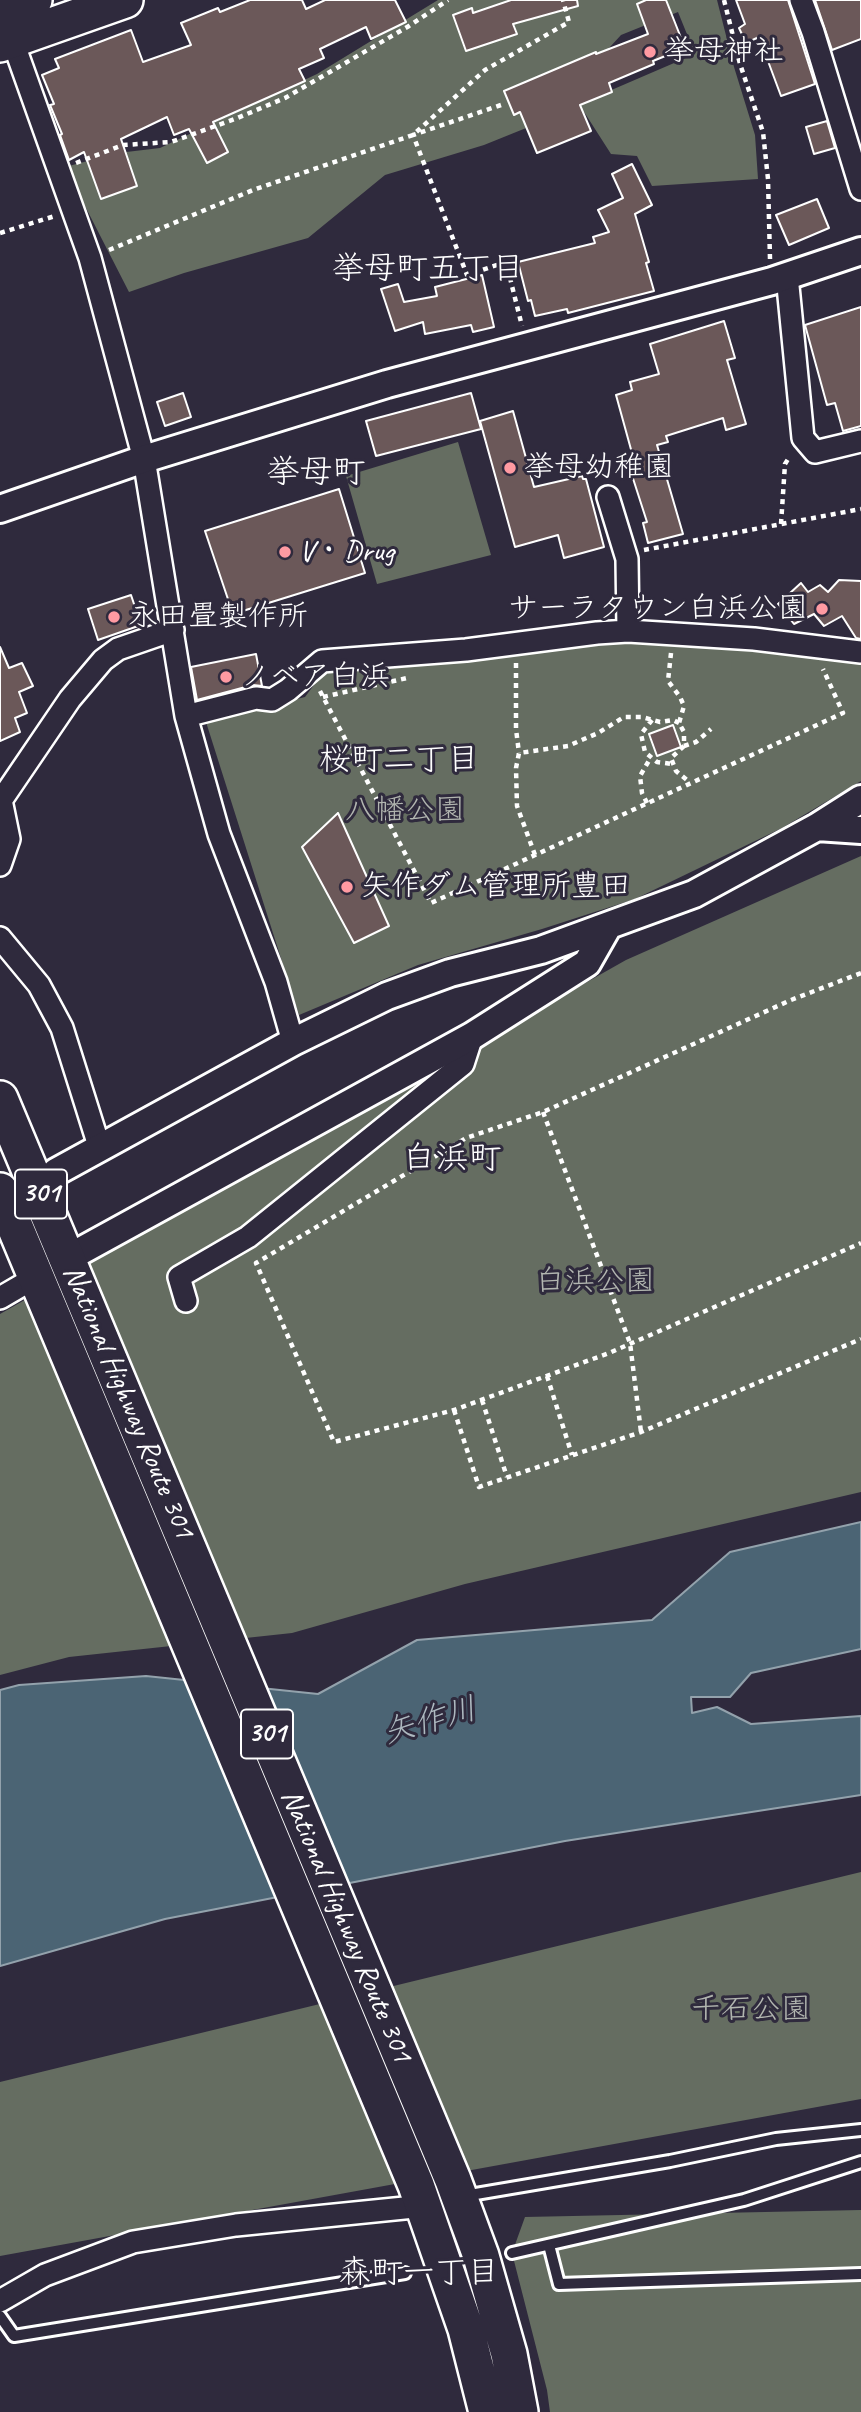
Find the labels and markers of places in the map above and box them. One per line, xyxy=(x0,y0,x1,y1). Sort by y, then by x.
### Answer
place label: 挙母神社 xyxy=(664,34,784,70)
marker: 挙母神社 xyxy=(642,44,658,60)
place label: 挙母幼稚園 xyxy=(524,450,674,486)
marker: 挙母幼稚園 xyxy=(502,460,518,476)
place label: V・Drug xyxy=(299,534,394,570)
marker: V・Drug xyxy=(277,544,293,560)
place label: サーラタウン白浜公園 xyxy=(508,591,808,627)
place label: 永田畳製作所 xyxy=(128,599,308,635)
marker: サーラタウン白浜公園 xyxy=(814,601,830,617)
marker: 永田畳製作所 xyxy=(106,609,122,625)
place label: ノベア白浜 xyxy=(240,659,390,695)
marker: ノベア白浜 xyxy=(218,669,234,685)
place label: 矢作ダム管理所豊田 xyxy=(361,869,631,905)
marker: 矢作ダム管理所豊田 xyxy=(339,879,355,895)

